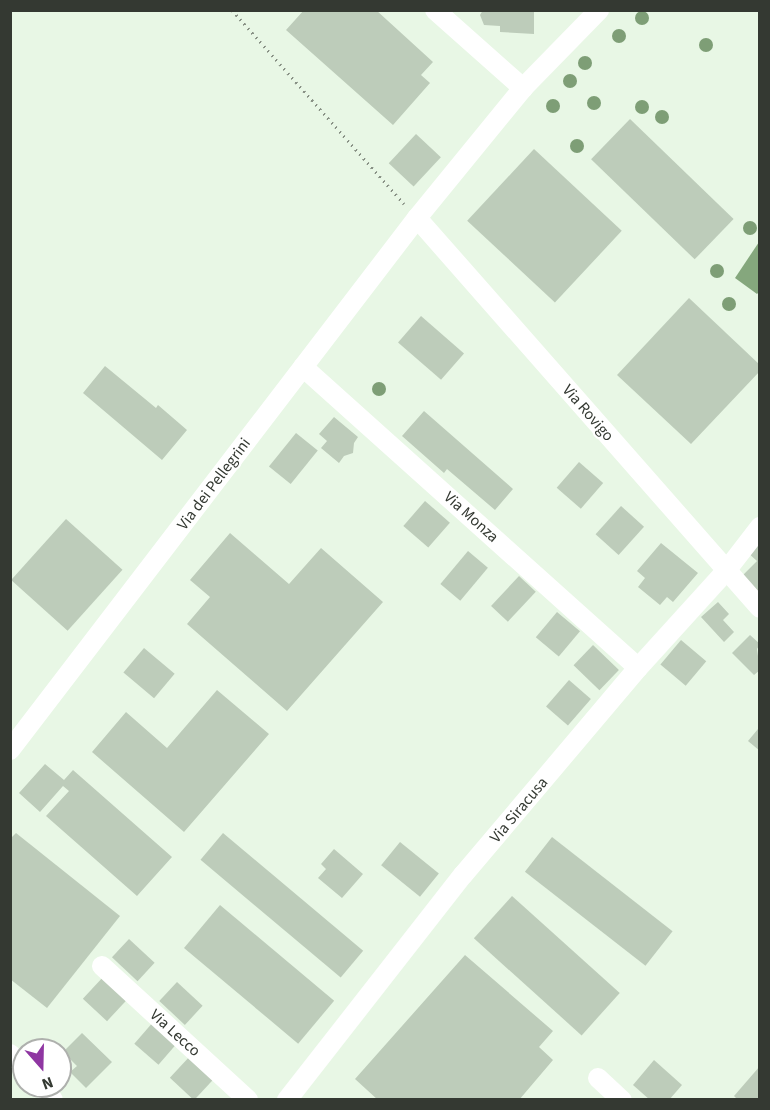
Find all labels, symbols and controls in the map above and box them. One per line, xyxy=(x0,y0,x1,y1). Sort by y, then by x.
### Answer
street label: Via Rovigo xyxy=(558,381,618,445)
street label: Via dei Pellegrini xyxy=(173,434,255,534)
street label: Via Monza xyxy=(440,487,502,547)
street label: Via Siracusa xyxy=(486,773,552,847)
street label: Via Lecco xyxy=(146,1005,204,1061)
north arrow xyxy=(12,1038,72,1098)
text: N xyxy=(39,1071,56,1095)

